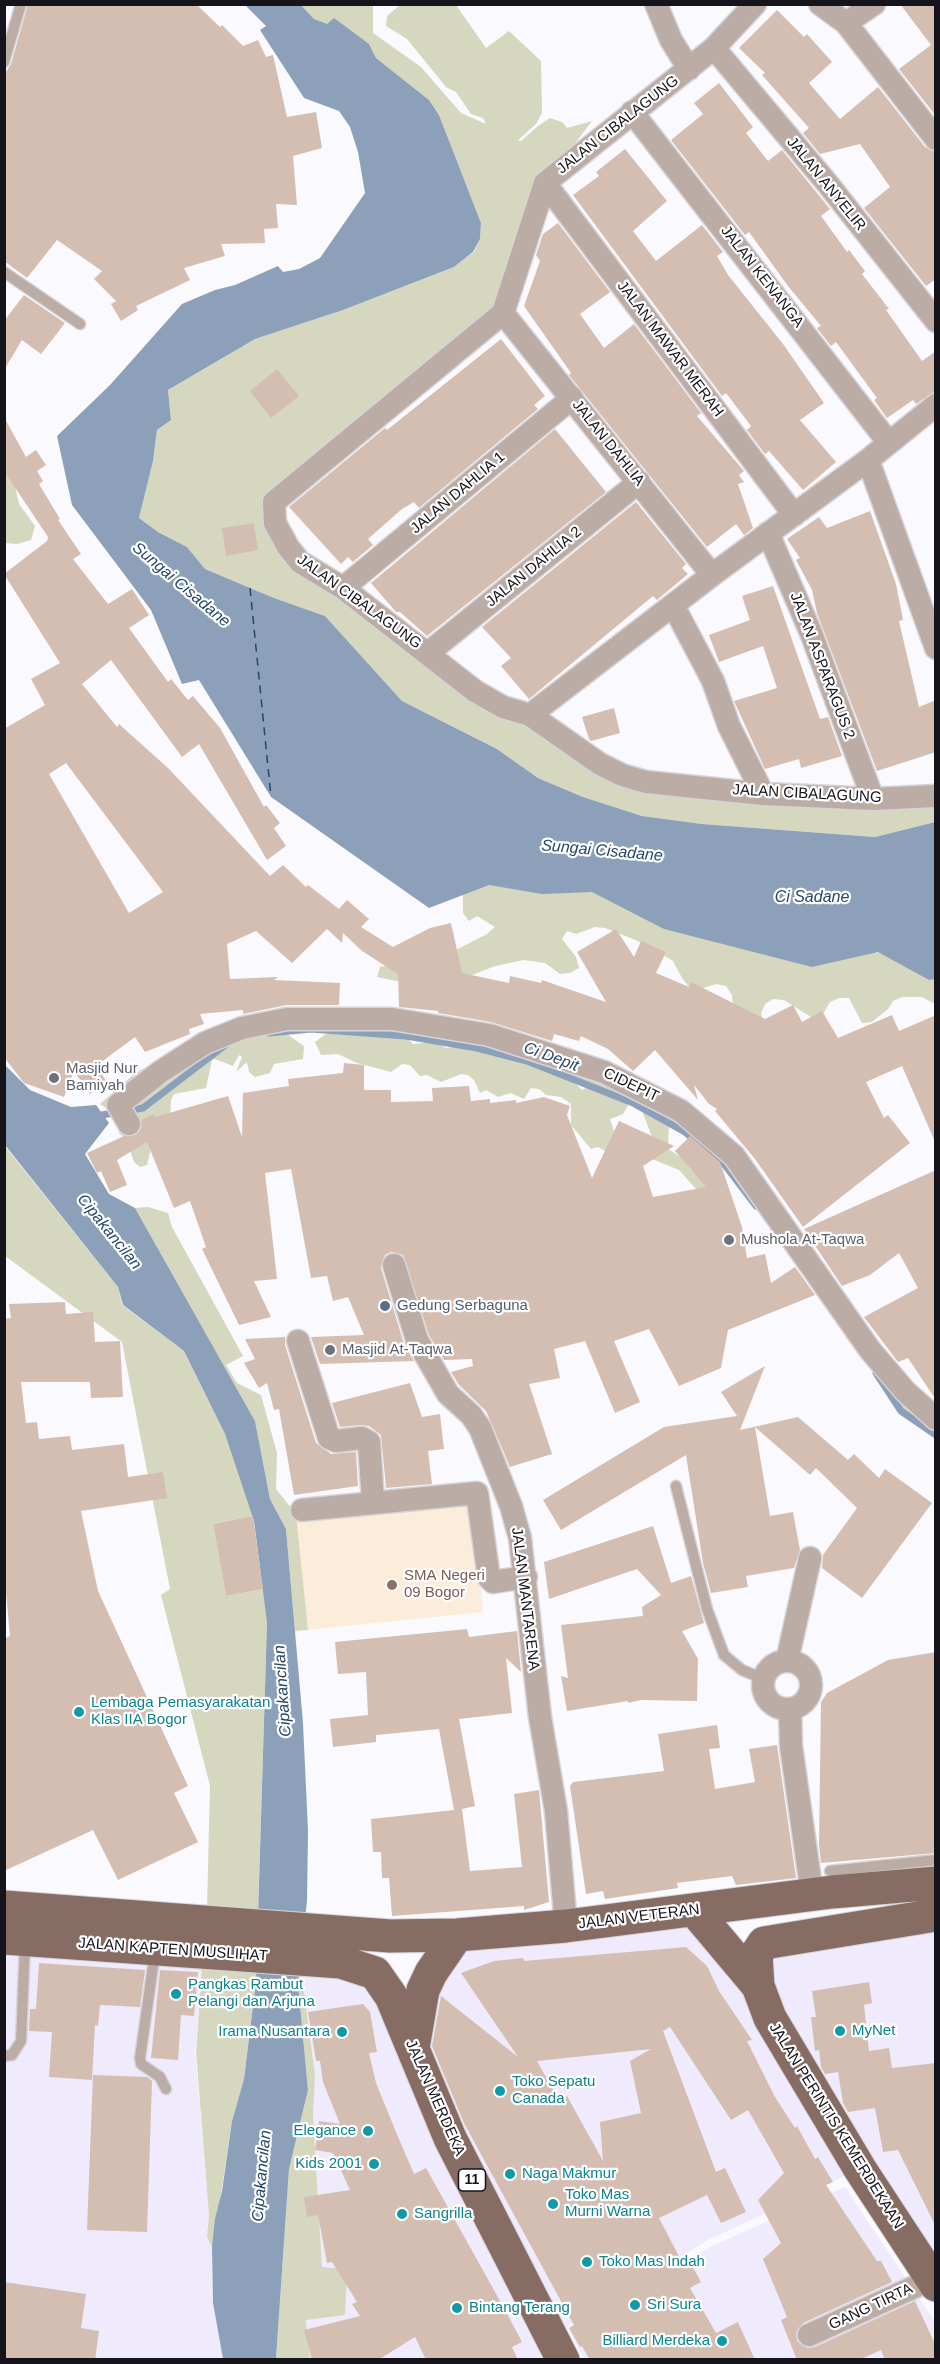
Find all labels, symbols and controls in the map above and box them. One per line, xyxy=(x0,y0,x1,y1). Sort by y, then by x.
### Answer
street label: JALAN CIBALAGUNG xyxy=(554,72,682,178)
street label: JALAN ANYELIR xyxy=(783,134,869,234)
street label: JALAN KENANGA xyxy=(717,223,807,331)
street label: JALAN MAWAR MERAH xyxy=(613,277,727,421)
street label: JALAN DAHLIA xyxy=(568,397,648,489)
street label: JALAN DAHLIA 1 xyxy=(407,448,509,538)
street label: JALAN DAHLIA 2 xyxy=(483,523,585,611)
water label: Sungai Cisadane xyxy=(128,538,234,632)
street label: JALAN CIBALAGUNG xyxy=(293,551,425,653)
street label: JALAN ASPARAGUS 2 xyxy=(786,590,858,742)
street label: JALAN CIBALAGUNG xyxy=(732,781,882,807)
water label: Sungai Cisadane xyxy=(540,836,664,866)
water label: Ci Sadane xyxy=(775,888,849,908)
water label: Ci Depit xyxy=(521,1038,581,1076)
place label: Masjid Nur Bamiyah xyxy=(66,1060,138,1095)
street label: CIDEPIT xyxy=(600,1064,662,1106)
marker: Masjid Nur Bamiyah xyxy=(47,1071,61,1085)
water label: Cipakancilan xyxy=(73,1190,145,1274)
place label: Mushola At-Taqwa xyxy=(741,1231,864,1249)
marker: Mushola At-Taqwa xyxy=(722,1233,736,1247)
place label: Gedung Serbaguna xyxy=(397,1297,528,1315)
marker: Gedung Serbaguna xyxy=(378,1299,392,1313)
place label: Masjid At-Taqwa xyxy=(342,1341,452,1359)
marker: Masjid At-Taqwa xyxy=(323,1343,337,1357)
street label: JALAN MANTARENA xyxy=(507,1526,543,1672)
place label: SMA Negeri 09 Bogor xyxy=(404,1567,485,1602)
marker: SMA Negeri 09 Bogor xyxy=(385,1578,399,1592)
water label: Cipakancilan xyxy=(270,1645,296,1737)
place label: Lembaga Pemasyarakatan Klas IIA Bogor xyxy=(91,1694,270,1729)
marker: Lembaga Pemasyarakatan Klas IIA Bogor xyxy=(72,1705,86,1719)
street label: JALAN VETERAN xyxy=(578,1901,700,1933)
street label: JALAN KAPTEN MUSLIHAT xyxy=(78,1934,268,1966)
place label: Pangkas Rambut Pelangi dan Arjuna xyxy=(188,1976,315,2011)
marker: Pangkas Rambut Pelangi dan Arjuna xyxy=(169,1987,183,2001)
street label: JALAN PERINTIS KEMERDEKAAN xyxy=(765,2020,907,2232)
place label: MyNet xyxy=(852,2022,895,2040)
place label: Irama Nusantara xyxy=(218,2023,330,2041)
marker: MyNet xyxy=(833,2024,847,2038)
marker: Irama Nusantara xyxy=(335,2025,349,2039)
street label: JALAN MERDEKA xyxy=(401,2037,469,2159)
place label: Toko Sepatu Canada xyxy=(512,2073,595,2108)
marker: Toko Sepatu Canada xyxy=(493,2084,507,2098)
place label: Elegance xyxy=(293,2122,356,2140)
marker: Elegance xyxy=(361,2124,375,2138)
water label: Cipakancilan xyxy=(248,2130,276,2222)
place label: Kids 2001 xyxy=(295,2155,362,2173)
marker: Kids 2001 xyxy=(367,2157,381,2171)
place label: Naga Makmur xyxy=(522,2165,616,2183)
marker: Naga Makmur xyxy=(503,2167,517,2181)
road number: 11 xyxy=(458,2169,486,2191)
place label: Toko Mas Murni Warna xyxy=(565,2186,650,2221)
marker: Toko Mas Murni Warna xyxy=(546,2197,560,2211)
place label: Sangrilla xyxy=(414,2205,472,2223)
marker: Sangrilla xyxy=(395,2207,409,2221)
place label: Toko Mas Indah xyxy=(599,2253,705,2271)
marker: Toko Mas Indah xyxy=(580,2255,594,2269)
street label: GANG TIRTA xyxy=(826,2280,916,2334)
place label: Sri Sura xyxy=(647,2296,701,2314)
marker: Sri Sura xyxy=(628,2298,642,2312)
place label: Bintang Terang xyxy=(469,2299,570,2317)
marker: Bintang Terang xyxy=(450,2301,464,2315)
place label: Billiard Merdeka xyxy=(602,2332,710,2350)
marker: Billiard Merdeka xyxy=(715,2334,729,2348)

